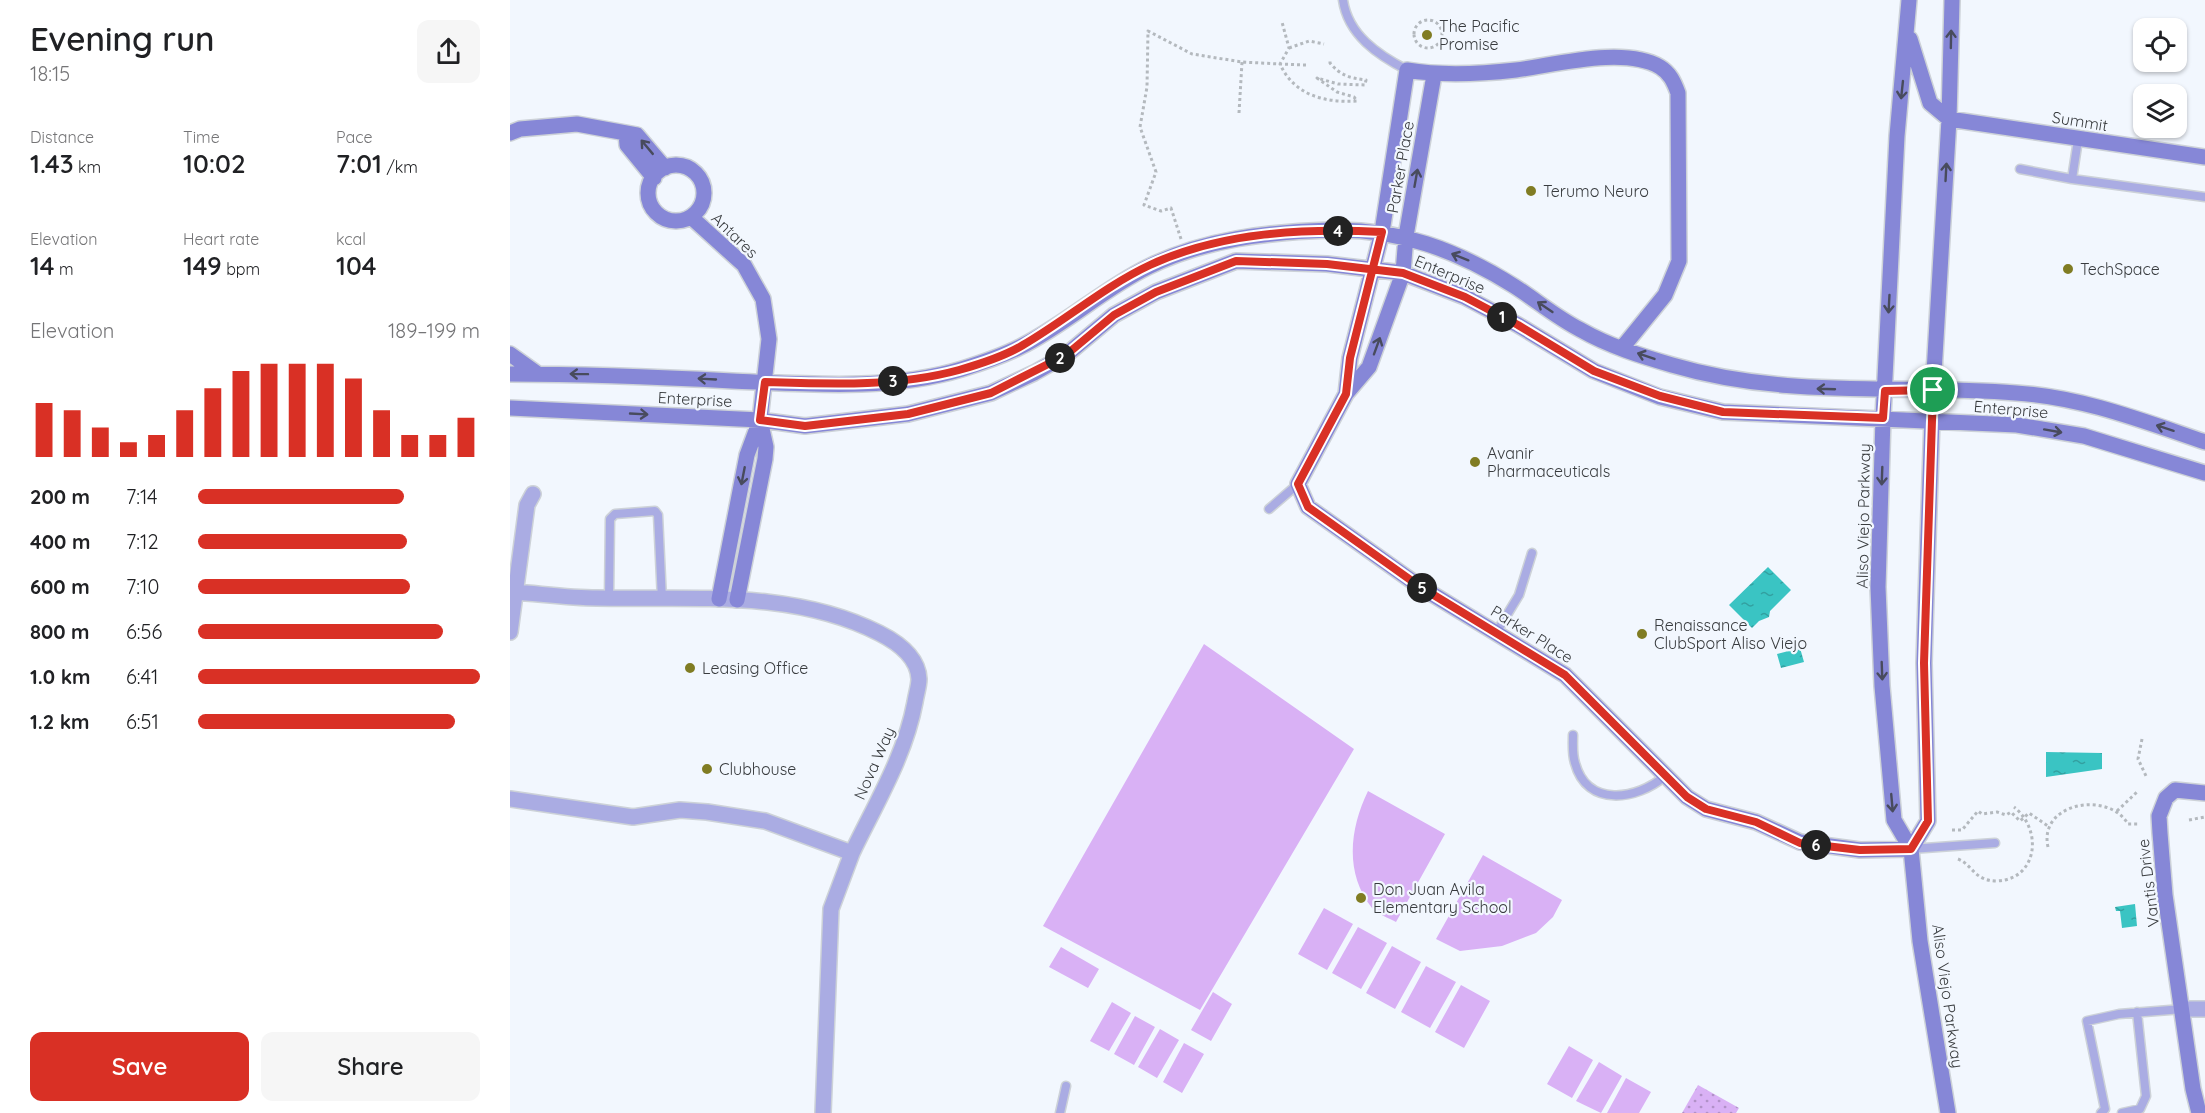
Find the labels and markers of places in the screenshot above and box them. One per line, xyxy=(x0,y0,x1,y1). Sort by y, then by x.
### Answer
place label: The Pacific Promise xyxy=(1439,16,1519,54)
marker: The Pacific Promise xyxy=(1420,28,1434,42)
place label: Terumo Neuro xyxy=(1543,181,1649,201)
marker: Terumo Neuro xyxy=(1524,184,1538,198)
pin: 4 xyxy=(1323,216,1353,246)
place label: TechSpace xyxy=(2080,259,2160,279)
marker: TechSpace xyxy=(2061,262,2075,276)
pin: 1 xyxy=(1487,302,1517,332)
pin: 2 xyxy=(1045,343,1075,373)
pin xyxy=(1907,364,1958,415)
pin: 3 xyxy=(878,366,908,396)
place label: Avanir Pharmaceuticals xyxy=(1487,443,1610,481)
marker: Avanir Pharmaceuticals xyxy=(1468,455,1482,469)
pin: 5 xyxy=(1407,573,1437,603)
place label: Renaissance ClubSport Aliso Viejo xyxy=(1654,615,1807,653)
marker: Renaissance ClubSport Aliso Viejo xyxy=(1635,627,1649,641)
place label: Leasing Office xyxy=(702,658,808,678)
marker: Leasing Office xyxy=(683,661,697,675)
place label: Clubhouse xyxy=(719,759,796,779)
marker: Clubhouse xyxy=(700,762,714,776)
pin: 6 xyxy=(1801,830,1831,860)
place label: Don Juan Avila Elementary School xyxy=(1373,879,1512,917)
marker: Don Juan Avila Elementary School xyxy=(1354,891,1368,905)

